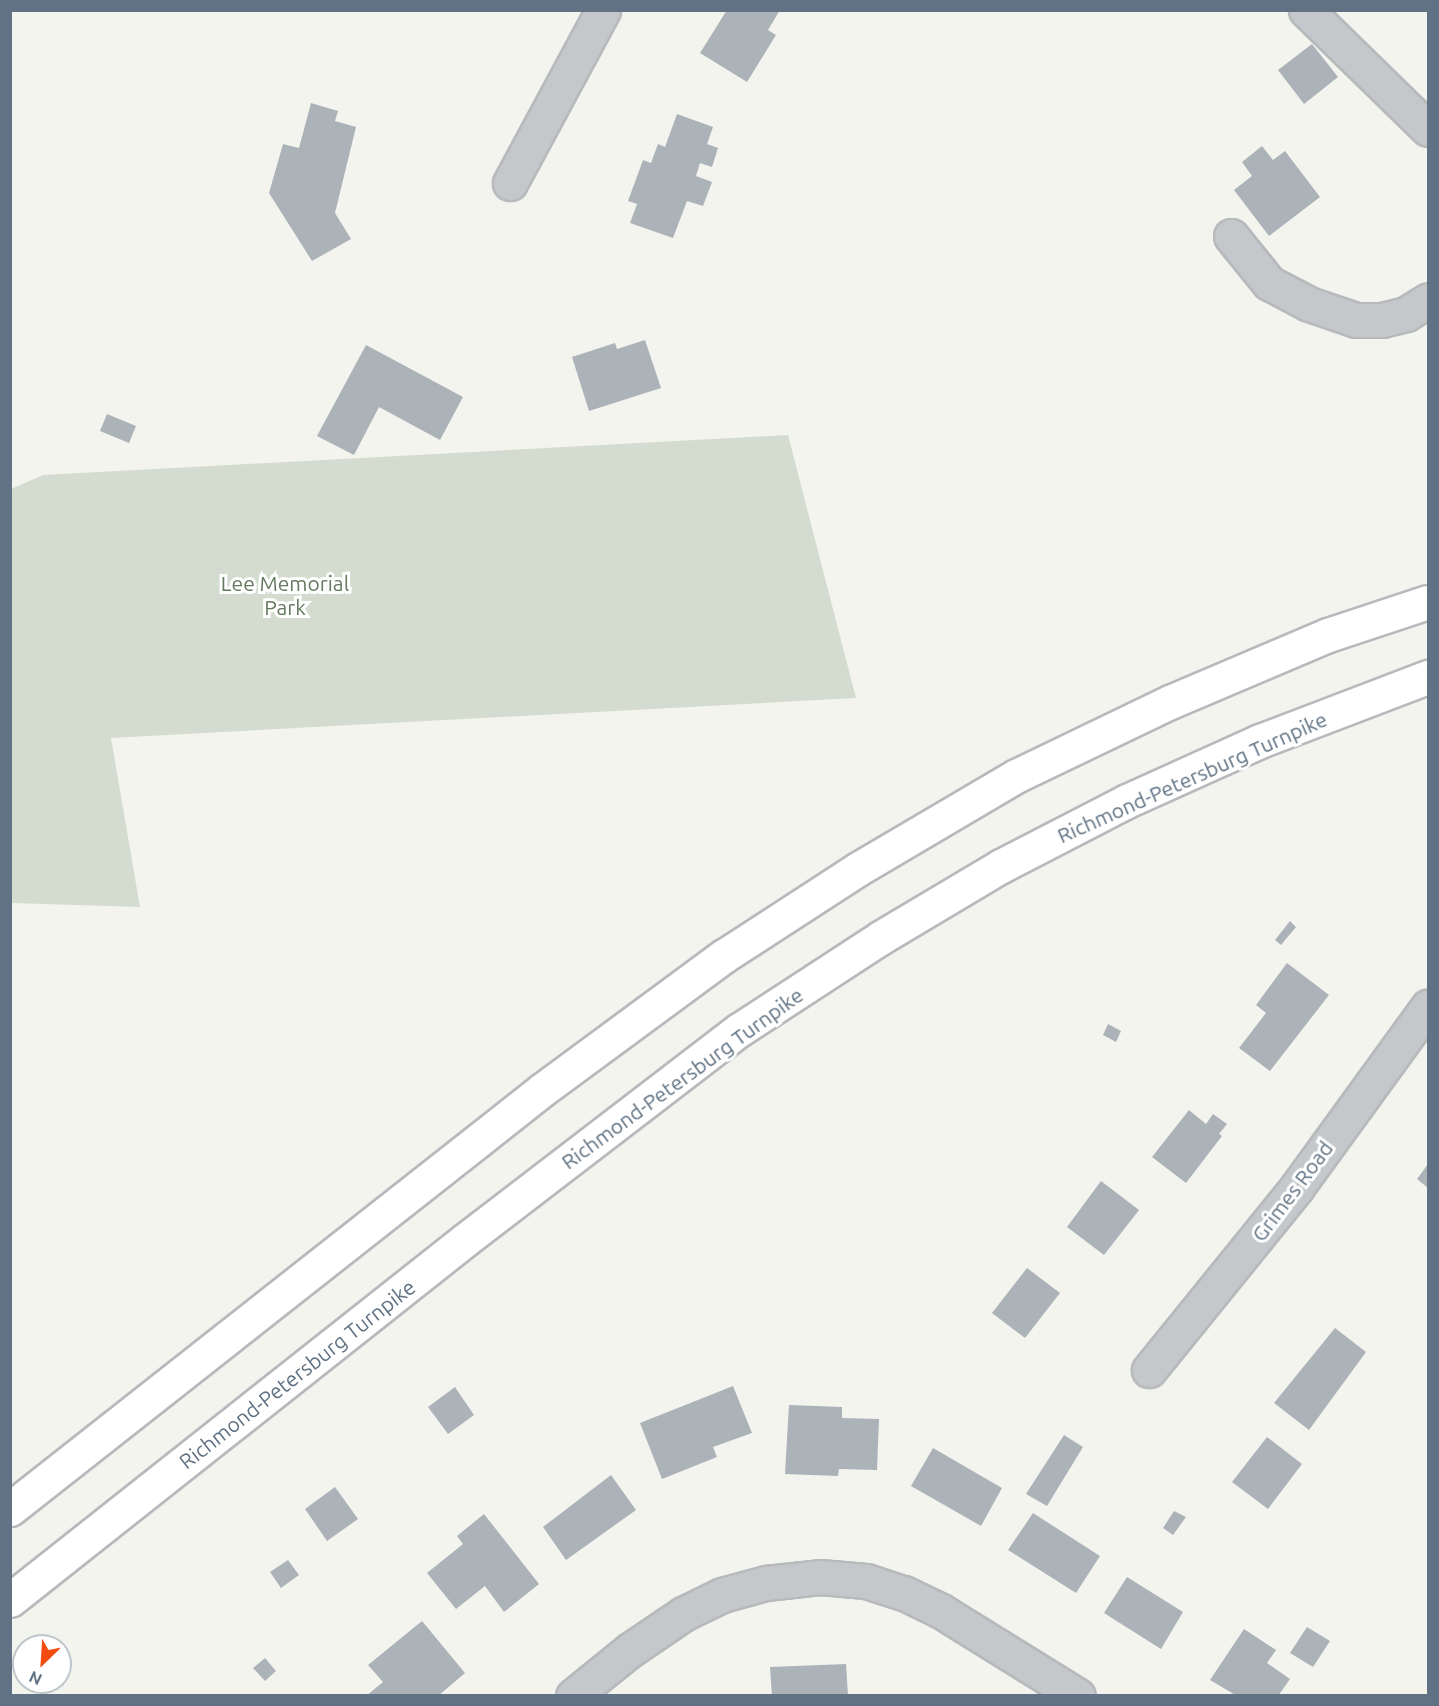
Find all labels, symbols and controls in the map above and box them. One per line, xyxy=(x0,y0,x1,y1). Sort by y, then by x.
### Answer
park label: Lee Memorial Park xyxy=(221,570,349,620)
street label: Richmond-Petersburg Turnpike xyxy=(1053,706,1331,848)
street label: Richmond-Petersburg Turnpike xyxy=(556,982,808,1174)
street label: Grimes Road xyxy=(1246,1136,1338,1246)
street label: Richmond-Petersburg Turnpike xyxy=(174,1274,420,1474)
north arrow xyxy=(12,1634,72,1694)
text: N xyxy=(26,1668,44,1689)

